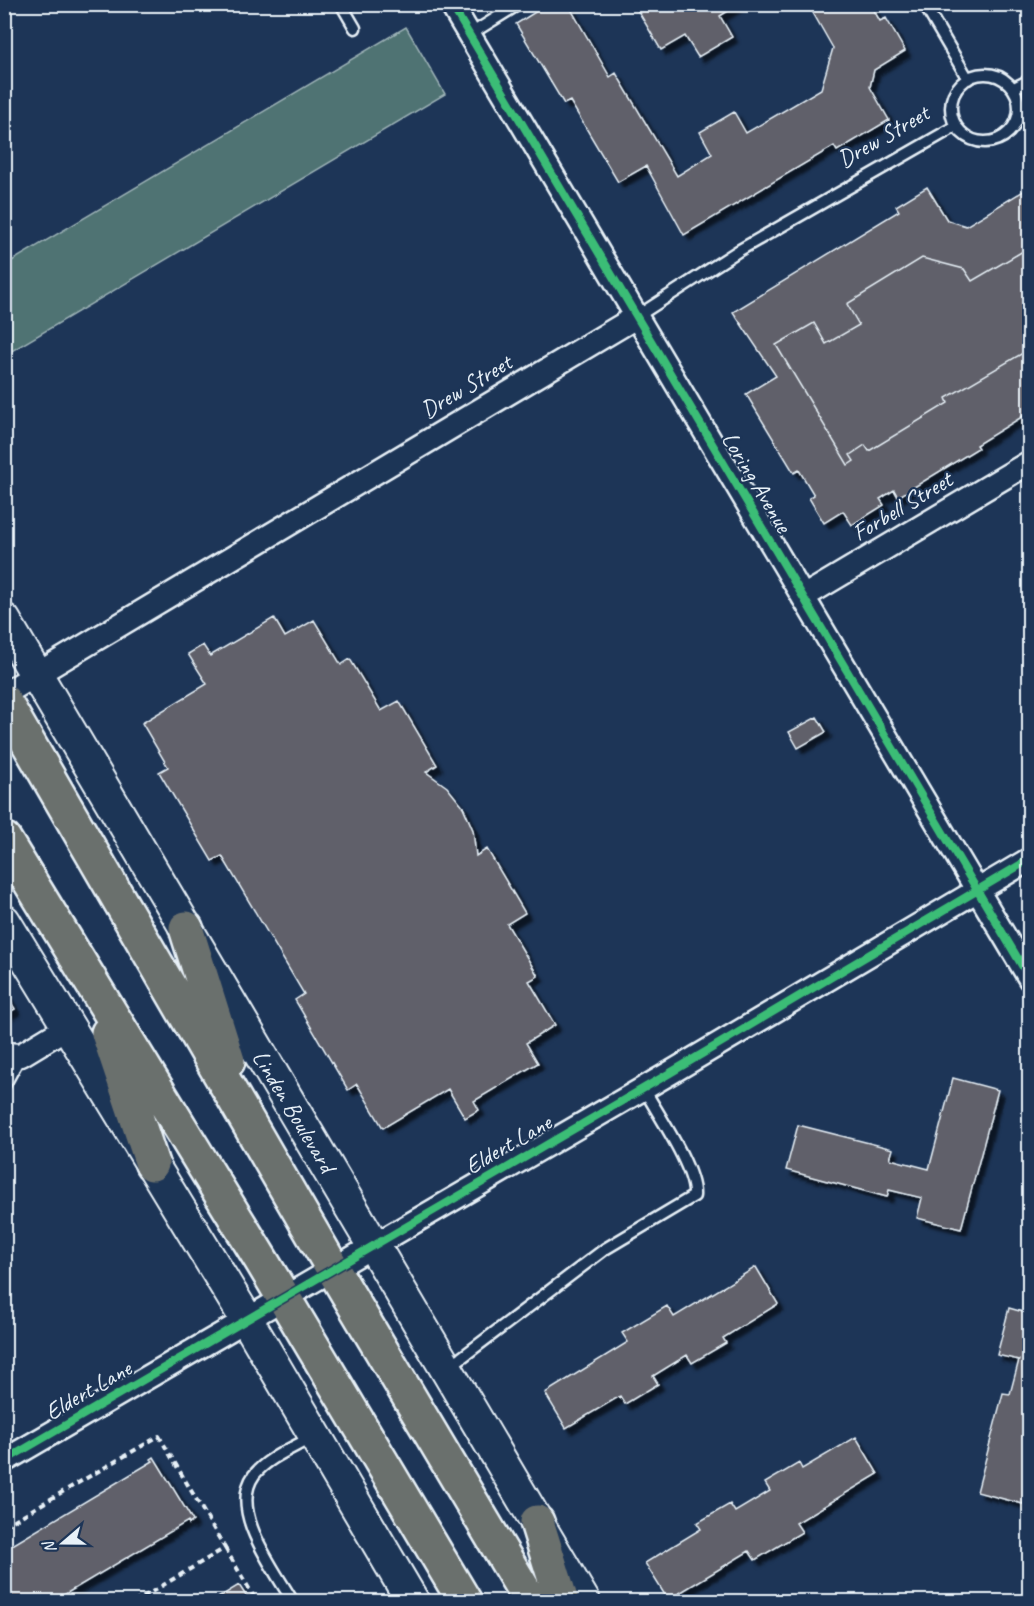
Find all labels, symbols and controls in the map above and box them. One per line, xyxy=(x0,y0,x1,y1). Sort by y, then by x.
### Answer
street label: Drew Street xyxy=(832,97,936,174)
street label: Drew Street xyxy=(415,346,519,425)
street label: Loring Avenue xyxy=(715,426,800,540)
street label: Forbell Street xyxy=(846,463,959,548)
street label: Linden Boulevard xyxy=(246,1044,344,1181)
street label: Eldert Lane xyxy=(459,1106,558,1181)
street label: Eldert Lane xyxy=(39,1352,138,1427)
north arrow xyxy=(33,1513,93,1573)
text: N xyxy=(38,1537,61,1556)

